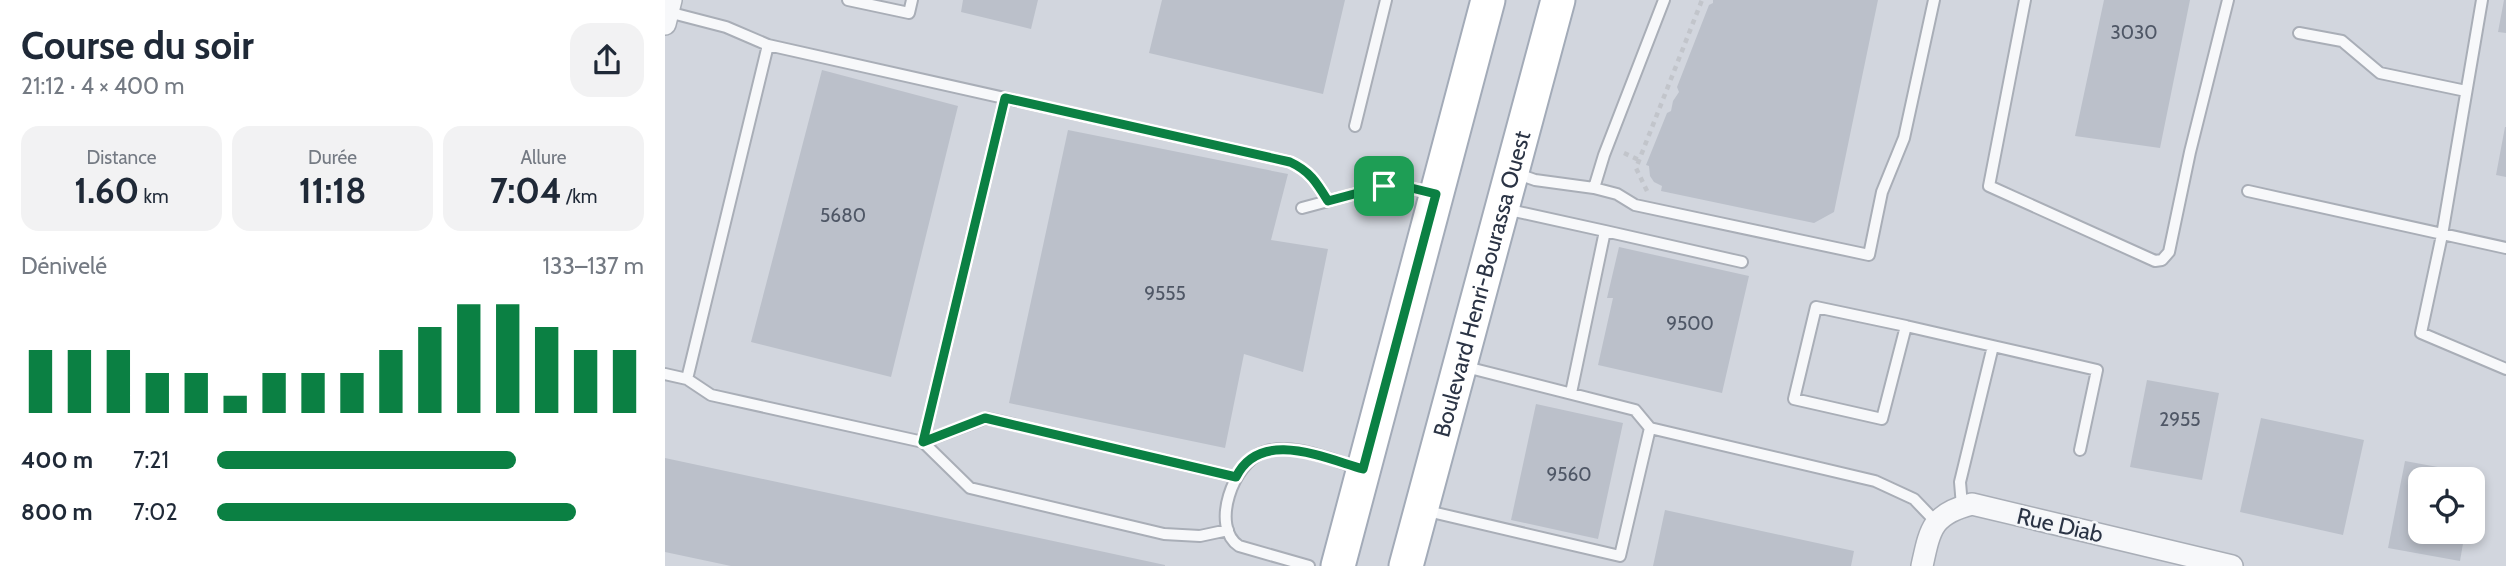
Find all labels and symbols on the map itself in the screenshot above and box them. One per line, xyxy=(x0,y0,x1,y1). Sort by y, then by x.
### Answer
house number: 3030 xyxy=(2110,21,2158,44)
street label: Boulevard Henri-Bourassa Ouest xyxy=(1427,128,1536,440)
pin xyxy=(1354,156,1414,216)
house number: 5680 xyxy=(820,204,866,227)
house number: 9555 xyxy=(1144,282,1186,305)
house number: 9500 xyxy=(1666,312,1714,335)
house number: 2955 xyxy=(2159,408,2201,431)
house number: 9560 xyxy=(1546,463,1592,486)
street label: Rue Diab xyxy=(2014,501,2106,549)

